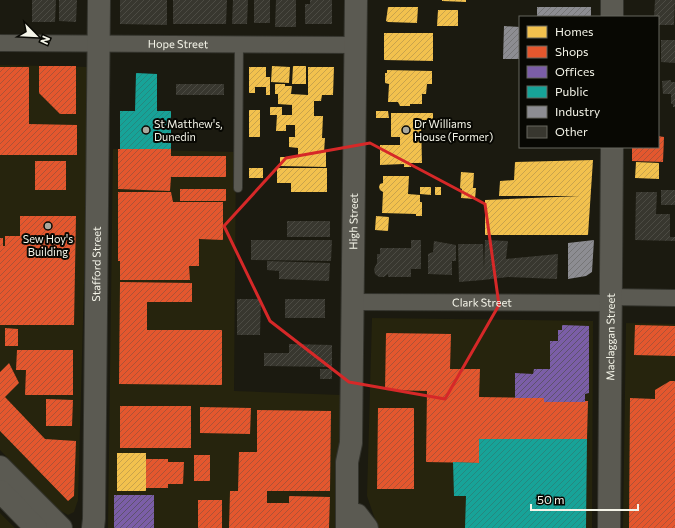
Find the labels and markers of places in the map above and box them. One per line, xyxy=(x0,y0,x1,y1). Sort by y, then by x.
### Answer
place label: St Matthew's, Dunedin xyxy=(154,117,223,143)
place label: Dr Williams House (Former) xyxy=(414,117,493,143)
marker: St Matthew's, Dunedin xyxy=(141,125,151,135)
marker: Dr Williams House (Former) xyxy=(401,125,411,135)
marker: Sew Hoy's Building xyxy=(43,221,53,231)
place label: Sew Hoy's Building xyxy=(23,232,73,258)

